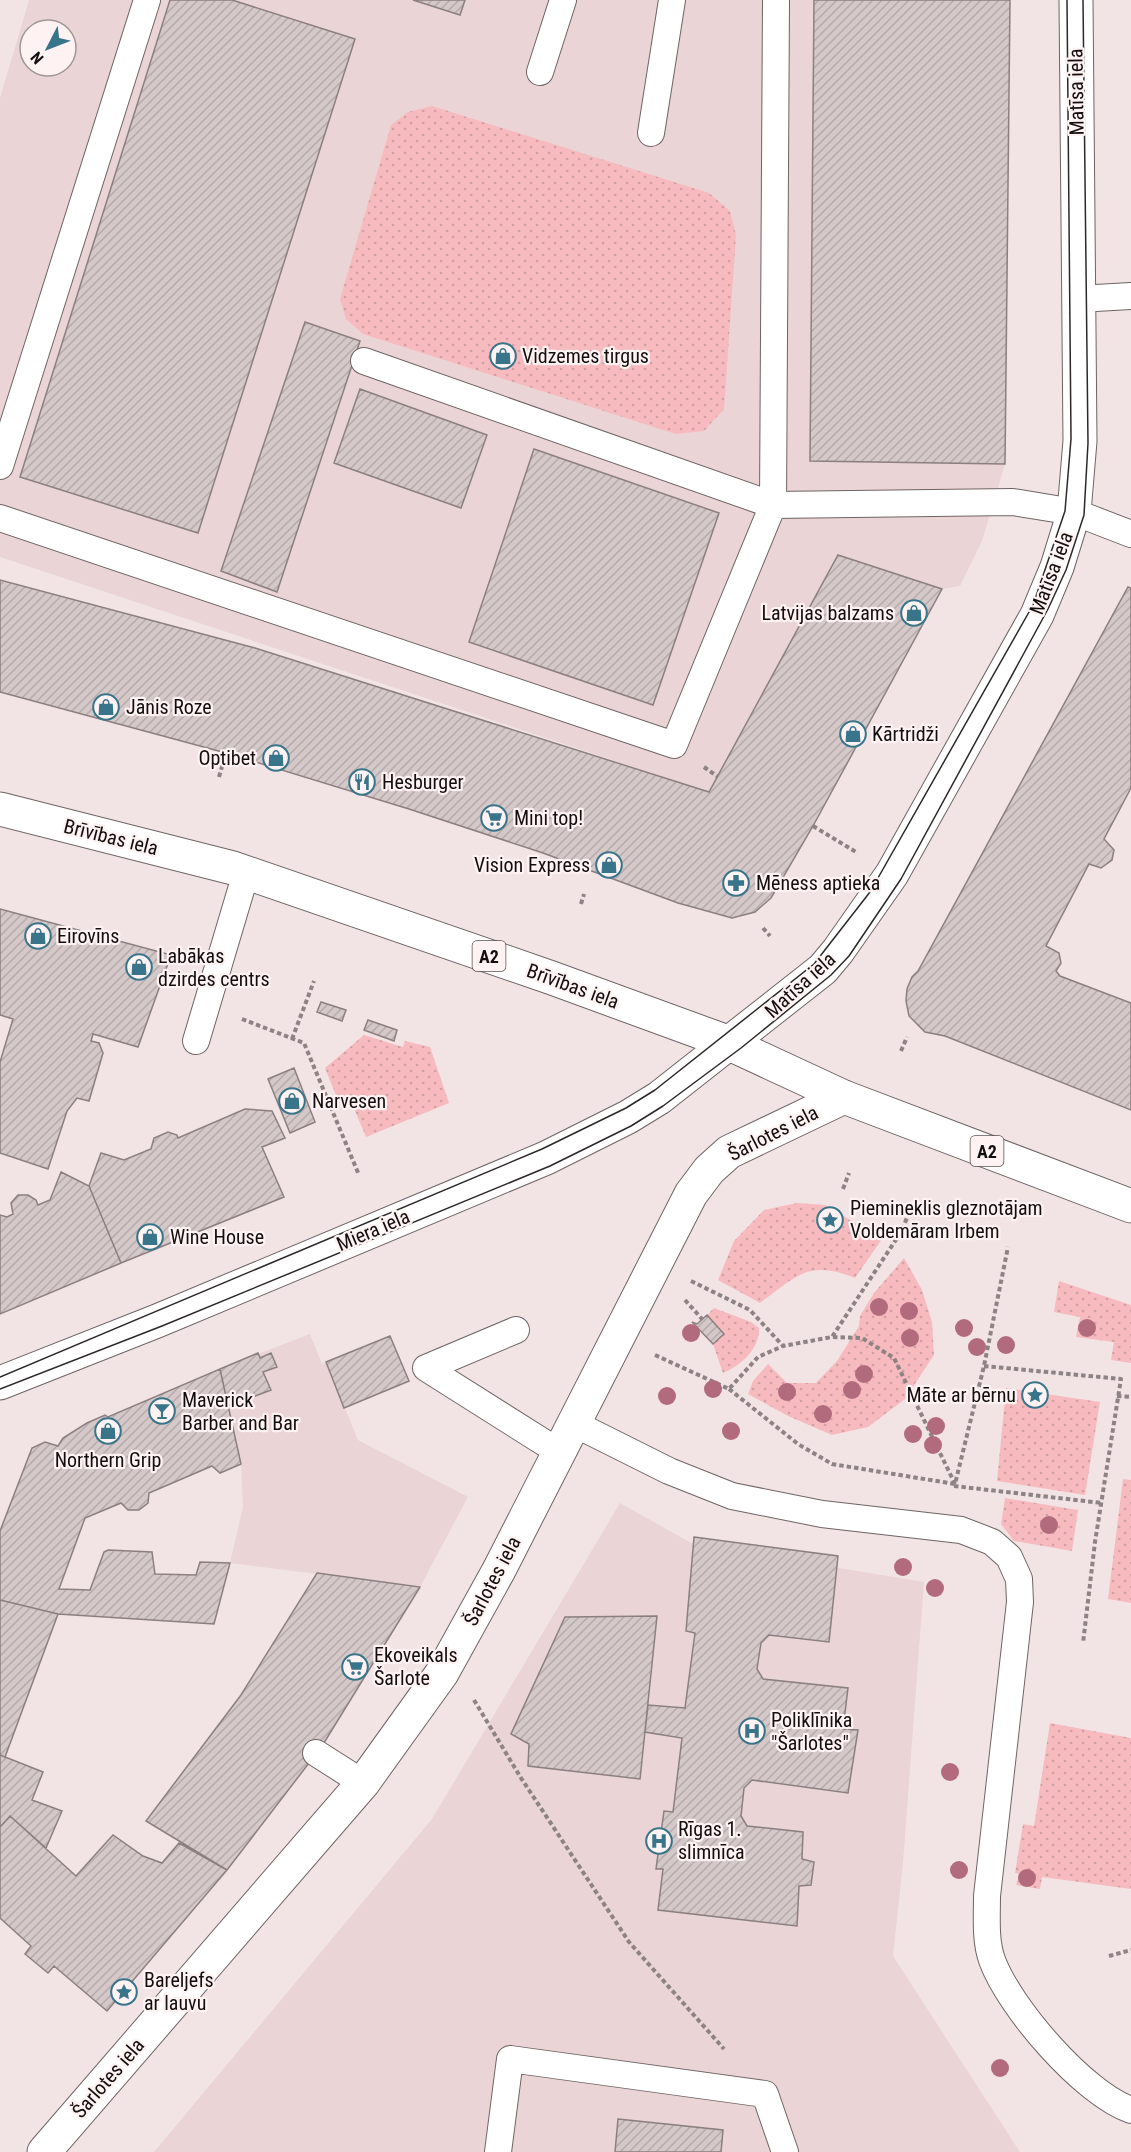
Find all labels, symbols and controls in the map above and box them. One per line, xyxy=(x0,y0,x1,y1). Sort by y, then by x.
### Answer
north arrow xyxy=(18,18,78,78)
text: N xyxy=(27,48,48,68)
street label: Matīsa iela xyxy=(1063,48,1089,136)
shop icon: Vidzemes tirgus xyxy=(488,341,518,371)
place label: Vidzemes tirgus xyxy=(522,344,649,368)
street label: Matīsa iela xyxy=(1024,528,1078,618)
shop icon: Latvijas balzams xyxy=(899,598,929,628)
place label: Latvijas balzams xyxy=(762,601,894,625)
shop icon: Jānis Roze xyxy=(91,692,121,722)
place label: Jānis Roze xyxy=(126,695,212,719)
shop icon: Kārtridži xyxy=(838,719,868,749)
place label: Kārtridži xyxy=(872,722,939,746)
shop icon: Optibet xyxy=(261,743,291,773)
place label: Optibet xyxy=(198,746,256,770)
restaurant icon: Hesburger xyxy=(347,767,377,797)
place label: Hesburger xyxy=(382,770,464,794)
supermarket icon: Mini top! xyxy=(479,803,509,833)
place label: Mini top! xyxy=(514,806,583,830)
street label: Brīvības iela xyxy=(61,814,161,860)
shop icon: Vision Express xyxy=(594,850,624,880)
place label: Vision Express xyxy=(474,853,590,877)
pharmacy icon: Mēness aptieka xyxy=(721,868,751,898)
place label: Mēness aptieka xyxy=(756,871,880,895)
shop icon: Eirovīns xyxy=(23,921,53,951)
place label: Eirovīns xyxy=(57,924,119,948)
road number: A2 xyxy=(472,941,506,971)
place label: Labākas dzirdes centrs xyxy=(158,944,270,991)
street label: Matīsa iela xyxy=(760,947,840,1023)
shop icon: Labākas dzirdes centrs xyxy=(124,952,154,982)
street label: Brīvības iela xyxy=(524,958,622,1014)
shop icon: Narvesen xyxy=(277,1086,307,1116)
place label: Narvesen xyxy=(312,1089,386,1113)
street label: Šarlotes iela xyxy=(724,1100,822,1166)
road number: A2 xyxy=(970,1136,1004,1166)
place label: Piemineklis gleznotājam Voldemāram Irbem xyxy=(850,1196,1043,1243)
street label: Miera iela xyxy=(333,1204,413,1256)
place icon: Piemineklis gleznotājam Voldemāram Irbem xyxy=(815,1205,845,1235)
shop icon: Wine House xyxy=(135,1222,165,1252)
place label: Wine House xyxy=(170,1225,264,1249)
place icon: Māte ar bērnu xyxy=(1020,1380,1050,1410)
place label: Māte ar bērnu xyxy=(906,1383,1016,1407)
place label: Maverick Barber and Bar xyxy=(182,1388,299,1435)
bar icon: Maverick Barber and Bar xyxy=(147,1396,177,1426)
shop icon: Northern Grip xyxy=(93,1416,123,1446)
place label: Northern Grip xyxy=(55,1448,161,1472)
street label: Šarlotes iela xyxy=(458,1532,526,1630)
place label: Ekoveikals Šarlote xyxy=(374,1643,458,1690)
supermarket icon: Ekoveikals Šarlote xyxy=(340,1652,370,1682)
place label: Poliklīnika "Šarlotes" xyxy=(771,1708,852,1755)
hospital icon: Poliklīnika "Šarlotes" xyxy=(737,1716,767,1746)
place label: Rīgas 1. slimnīca xyxy=(678,1817,745,1864)
hospital icon: Rīgas 1. slimnīca xyxy=(644,1826,674,1856)
place label: Bareljefs ar lauvu xyxy=(144,1968,214,2015)
place icon: Bareljefs ar lauvu xyxy=(109,1977,139,2007)
street label: Šarlotes iela xyxy=(67,2033,149,2123)

